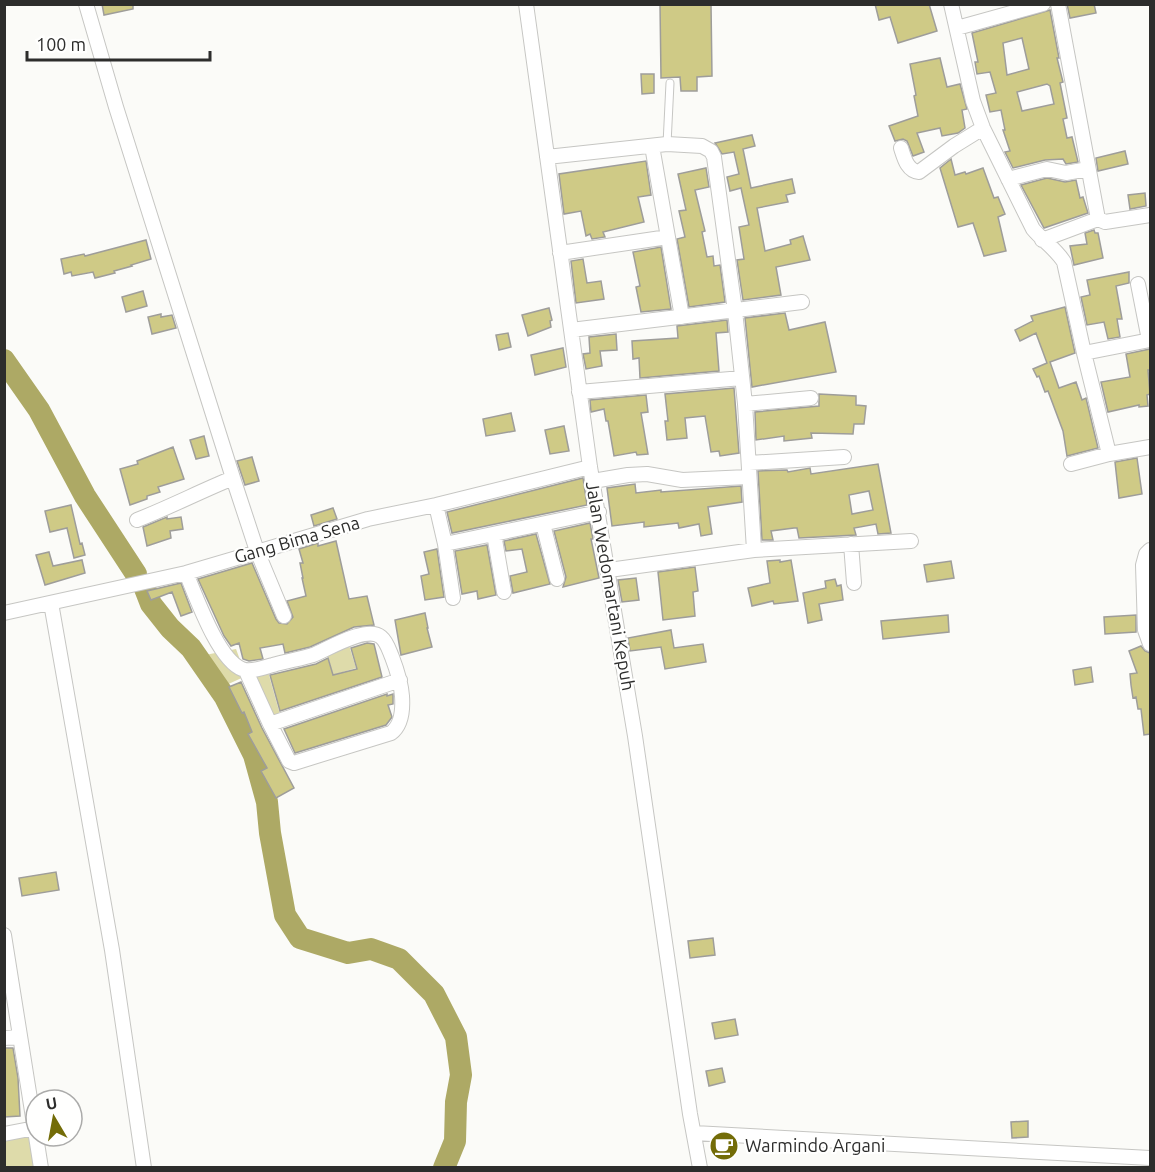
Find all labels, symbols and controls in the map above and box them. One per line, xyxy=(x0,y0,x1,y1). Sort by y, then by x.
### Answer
scale bar xyxy=(27,24,210,62)
text: 100 m xyxy=(36,34,86,54)
street label: Jalan Wedomartani Kepuh xyxy=(583,480,639,692)
street label: Gang Bima Sena xyxy=(232,512,362,567)
north arrow xyxy=(24,1088,84,1148)
text: U xyxy=(44,1093,58,1113)
cafe icon: Warmindo Argani xyxy=(708,1130,740,1162)
place label: Warmindo Argani xyxy=(745,1135,886,1155)

